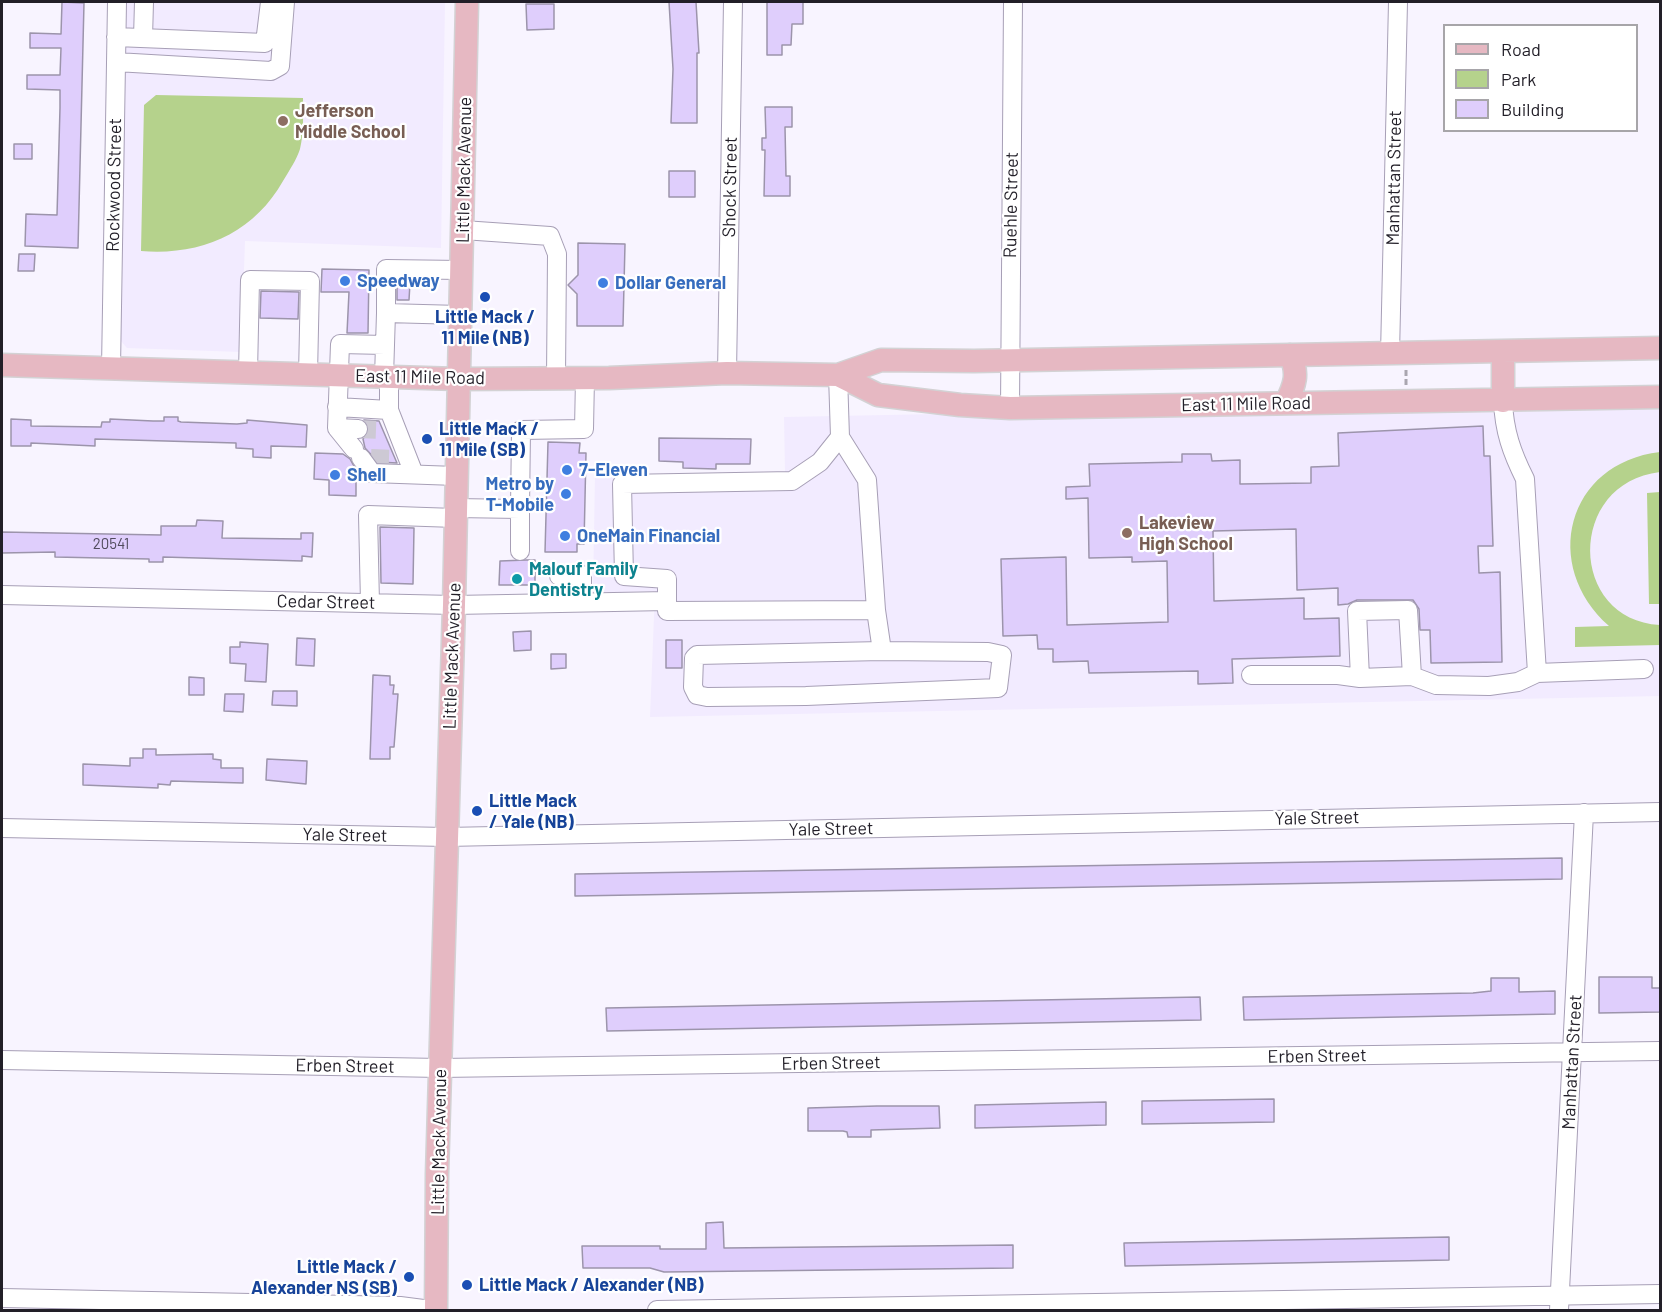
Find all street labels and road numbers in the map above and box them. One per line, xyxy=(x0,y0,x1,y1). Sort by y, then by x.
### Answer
street label: Little Mack Avenue xyxy=(452,97,476,243)
street label: Manhattan Street xyxy=(1382,110,1406,246)
street label: Rockwood Street xyxy=(102,118,126,252)
street label: Shock Street xyxy=(718,136,742,238)
street label: Ruehle Street xyxy=(999,152,1023,258)
street label: East 11 Mile Road xyxy=(355,365,485,389)
street label: East 11 Mile Road xyxy=(1181,392,1311,416)
street label: Little Mack Avenue xyxy=(439,582,465,730)
street label: Cedar Street xyxy=(276,590,376,614)
street label: Yale Street xyxy=(1274,806,1360,830)
street label: Yale Street xyxy=(788,817,874,841)
street label: Yale Street xyxy=(302,823,388,847)
street label: Manhattan Street xyxy=(1558,994,1586,1130)
street label: Erben Street xyxy=(1267,1044,1367,1068)
street label: Erben Street xyxy=(781,1051,881,1075)
street label: Erben Street xyxy=(295,1054,395,1078)
street label: Little Mack Avenue xyxy=(427,1069,451,1215)

